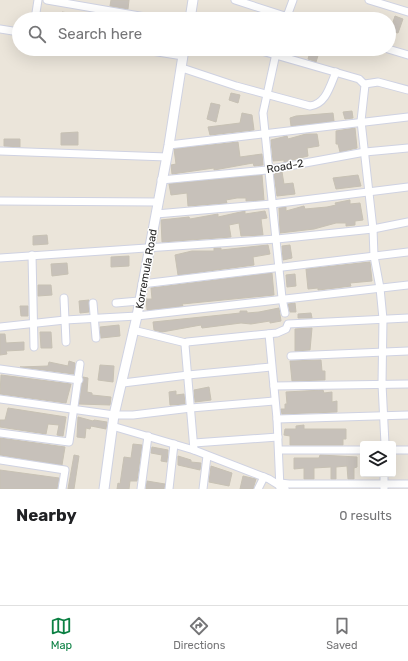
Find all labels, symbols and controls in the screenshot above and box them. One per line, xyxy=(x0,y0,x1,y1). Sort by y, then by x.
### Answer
search box xyxy=(12,12,396,56)
icon: search xyxy=(26,23,48,45)
text: Search here xyxy=(58,25,142,43)
street label: Road-2 xyxy=(266,157,305,176)
street label: Korremula Road xyxy=(133,228,160,310)
map controls xyxy=(360,441,396,477)
button: layers xyxy=(360,441,396,477)
text: Nearby xyxy=(16,505,77,525)
text: 0 results xyxy=(339,508,392,523)
tab: Map xyxy=(50,615,72,652)
tab: Directions xyxy=(173,615,225,652)
tab: Saved xyxy=(326,615,358,652)

